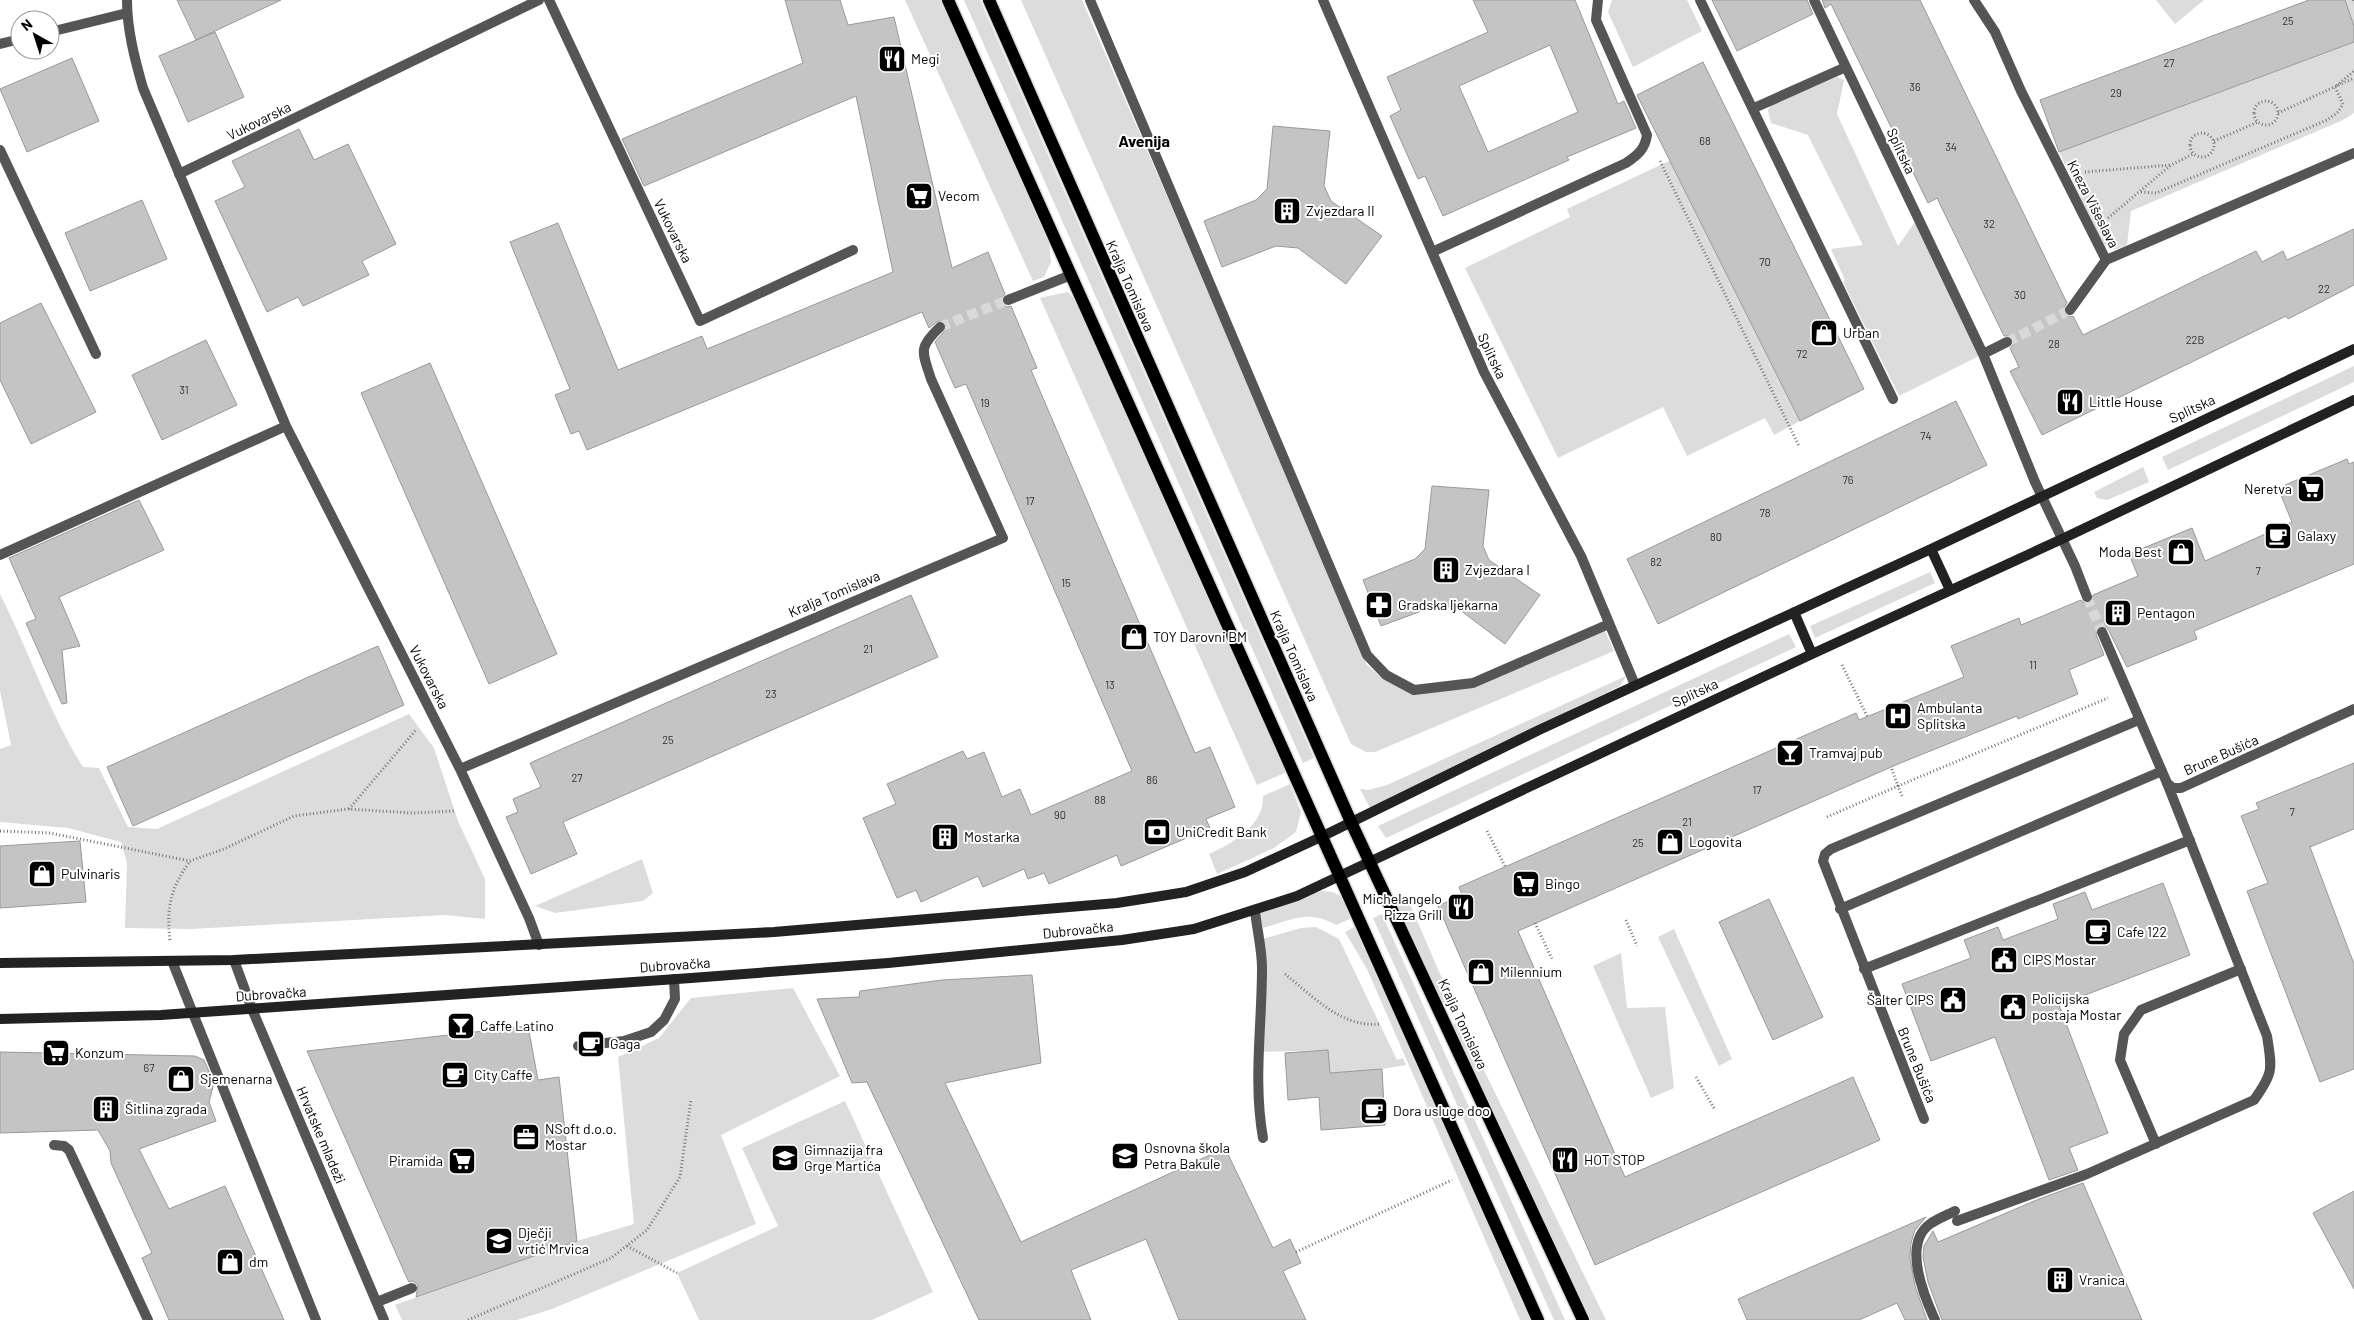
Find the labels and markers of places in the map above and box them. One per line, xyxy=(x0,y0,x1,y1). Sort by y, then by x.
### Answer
restaurant icon: Megi xyxy=(877,44,907,74)
place label: Megi xyxy=(911,50,940,67)
supermarket icon: Vecom xyxy=(904,181,934,211)
place label: Vecom xyxy=(938,187,979,204)
building icon: Zvjezdara II xyxy=(1272,196,1302,226)
place label: Zvjezdara II xyxy=(1306,202,1375,219)
shop icon: Urban xyxy=(1809,318,1839,348)
place label: Urban xyxy=(1843,324,1880,341)
restaurant icon: Little House xyxy=(2055,387,2085,417)
place label: Little House xyxy=(2089,393,2163,410)
supermarket icon: Neretva xyxy=(2296,474,2326,504)
place label: Neretva xyxy=(2244,480,2292,497)
cafe icon: Galaxy xyxy=(2263,521,2293,551)
place label: Galaxy xyxy=(2297,527,2337,544)
shop icon: Moda Best xyxy=(2166,537,2196,567)
place label: Moda Best xyxy=(2099,543,2162,560)
building icon: Zvjezdara I xyxy=(1431,555,1461,585)
place label: Zvjezdara I xyxy=(1465,561,1530,578)
pharmacy icon: Gradska ljekarna xyxy=(1364,590,1394,620)
place label: Gradska ljekarna xyxy=(1398,596,1498,613)
building icon: Pentagon xyxy=(2103,598,2133,628)
place label: Pentagon xyxy=(2137,604,2195,621)
shop icon: TOY Darovni BM xyxy=(1119,622,1149,652)
place label: TOY Darovni BM xyxy=(1153,628,1247,645)
place label: Ambulanta Splitska xyxy=(1917,699,1982,732)
hospital icon: Ambulanta Splitska xyxy=(1883,701,1913,731)
bar icon: Tramvaj pub xyxy=(1775,738,1805,768)
place label: Tramvaj pub xyxy=(1809,744,1883,761)
bank icon: UniCredit Bank xyxy=(1142,817,1172,847)
building icon: Mostarka xyxy=(930,822,960,852)
place label: UniCredit Bank xyxy=(1176,823,1267,840)
shop icon: Logovita xyxy=(1655,827,1685,857)
place label: Mostarka xyxy=(964,828,1020,845)
place label: Logovita xyxy=(1689,833,1742,850)
shop icon: Pulvinaris xyxy=(27,859,57,889)
place label: Pulvinaris xyxy=(61,865,121,882)
supermarket icon: Bingo xyxy=(1511,869,1541,899)
place label: Bingo xyxy=(1545,875,1580,892)
place label: Michelangelo Pizza Grill xyxy=(1363,890,1442,923)
restaurant icon: Michelangelo Pizza Grill xyxy=(1446,892,1476,922)
cafe icon: Cafe 122 xyxy=(2083,917,2113,947)
place label: Cafe 122 xyxy=(2117,923,2167,940)
public building icon: CIPS Mostar xyxy=(1989,945,2019,975)
place label: CIPS Mostar xyxy=(2023,951,2096,968)
shop icon: Milennium xyxy=(1466,957,1496,987)
place label: Milennium xyxy=(1500,963,1562,980)
public building icon: Šalter CIPS xyxy=(1938,985,1968,1015)
place label: Policijska postaja Mostar xyxy=(2032,990,2121,1023)
place label: Šalter CIPS xyxy=(1867,991,1934,1008)
public building icon: Policijska postaja Mostar xyxy=(1998,992,2028,1022)
bar icon: Caffe Latino xyxy=(446,1011,476,1041)
place label: Caffe Latino xyxy=(480,1017,554,1034)
cafe icon: Gaga xyxy=(576,1029,606,1059)
place label: Gaga xyxy=(610,1035,640,1052)
supermarket icon: Konzum xyxy=(41,1038,71,1068)
place label: Konzum xyxy=(75,1044,124,1061)
cafe icon: City Caffe xyxy=(440,1060,470,1090)
shop icon: Sjemenarna xyxy=(166,1064,196,1094)
place label: City Caffe xyxy=(474,1066,533,1083)
place label: Sjemenarna xyxy=(200,1070,273,1087)
building icon: Šitlina zgrada xyxy=(91,1094,121,1124)
cafe icon: Dora usluge doo xyxy=(1359,1096,1389,1126)
place label: Šitlina zgrada xyxy=(125,1100,207,1117)
place label: Dora usluge doo xyxy=(1393,1102,1490,1119)
place label: NSoft d.o.o. Mostar xyxy=(545,1120,617,1153)
office icon: NSoft d.o.o. Mostar xyxy=(511,1122,541,1152)
place label: Osnovna škola Petra Bakule xyxy=(1144,1139,1230,1172)
place label: Gimnazija fra Grge Martića xyxy=(804,1141,883,1174)
school or university icon: Osnovna škola Petra Bakule xyxy=(1110,1141,1140,1171)
school or university icon: Gimnazija fra Grge Martića xyxy=(770,1143,800,1173)
restaurant icon: HOT STOP xyxy=(1550,1145,1580,1175)
supermarket icon: Piramida xyxy=(447,1146,477,1176)
place label: HOT STOP xyxy=(1584,1151,1645,1168)
place label: Piramida xyxy=(389,1152,443,1169)
place label: Dječji vrtić Mrvica xyxy=(518,1224,589,1257)
school or university icon: Dječji vrtić Mrvica xyxy=(484,1226,514,1256)
shop icon: dm xyxy=(215,1247,245,1277)
place label: dm xyxy=(249,1253,268,1270)
building icon: Vranica xyxy=(2045,1265,2075,1295)
place label: Vranica xyxy=(2079,1271,2125,1288)

